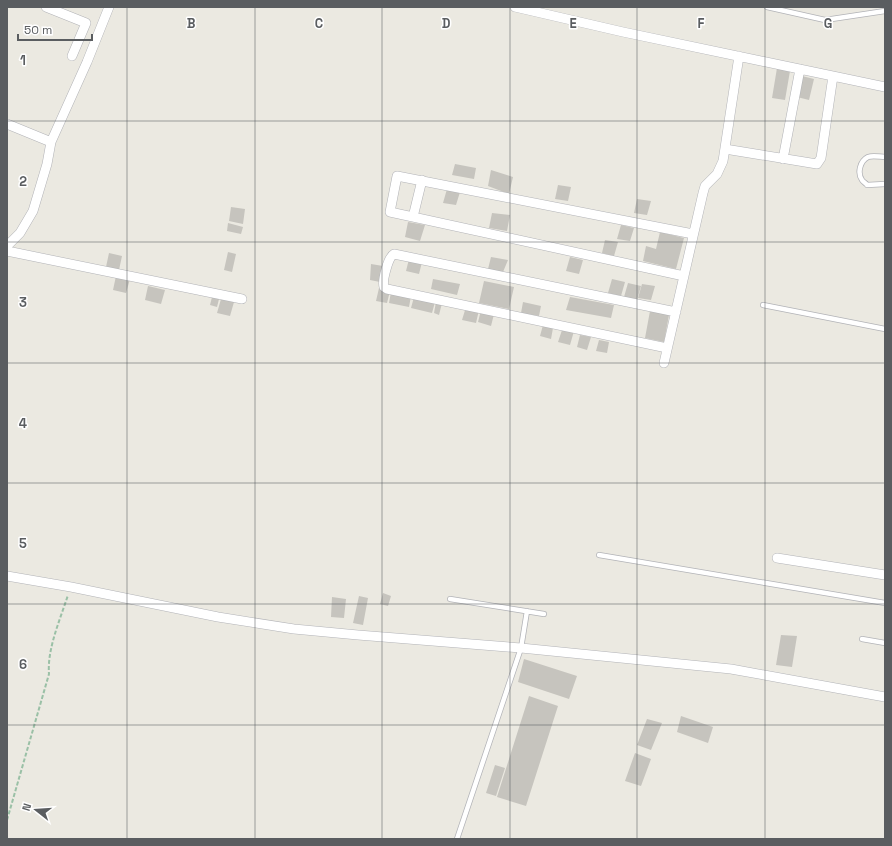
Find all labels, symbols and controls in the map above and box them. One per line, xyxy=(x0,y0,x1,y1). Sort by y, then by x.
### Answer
text: B xyxy=(187,15,196,32)
text: C xyxy=(315,15,323,32)
text: D xyxy=(442,15,451,32)
text: E xyxy=(569,15,577,32)
text: F xyxy=(698,15,705,32)
text: G xyxy=(824,15,832,32)
scale bar xyxy=(18,16,92,42)
text: 50 m xyxy=(24,22,52,38)
text: 1 xyxy=(20,52,26,69)
text: 2 xyxy=(19,173,27,190)
text: 3 xyxy=(19,294,27,311)
text: 4 xyxy=(19,415,27,432)
text: 5 xyxy=(19,535,27,552)
text: 6 xyxy=(19,656,27,673)
north arrow xyxy=(16,790,56,830)
text: N xyxy=(19,802,34,813)

